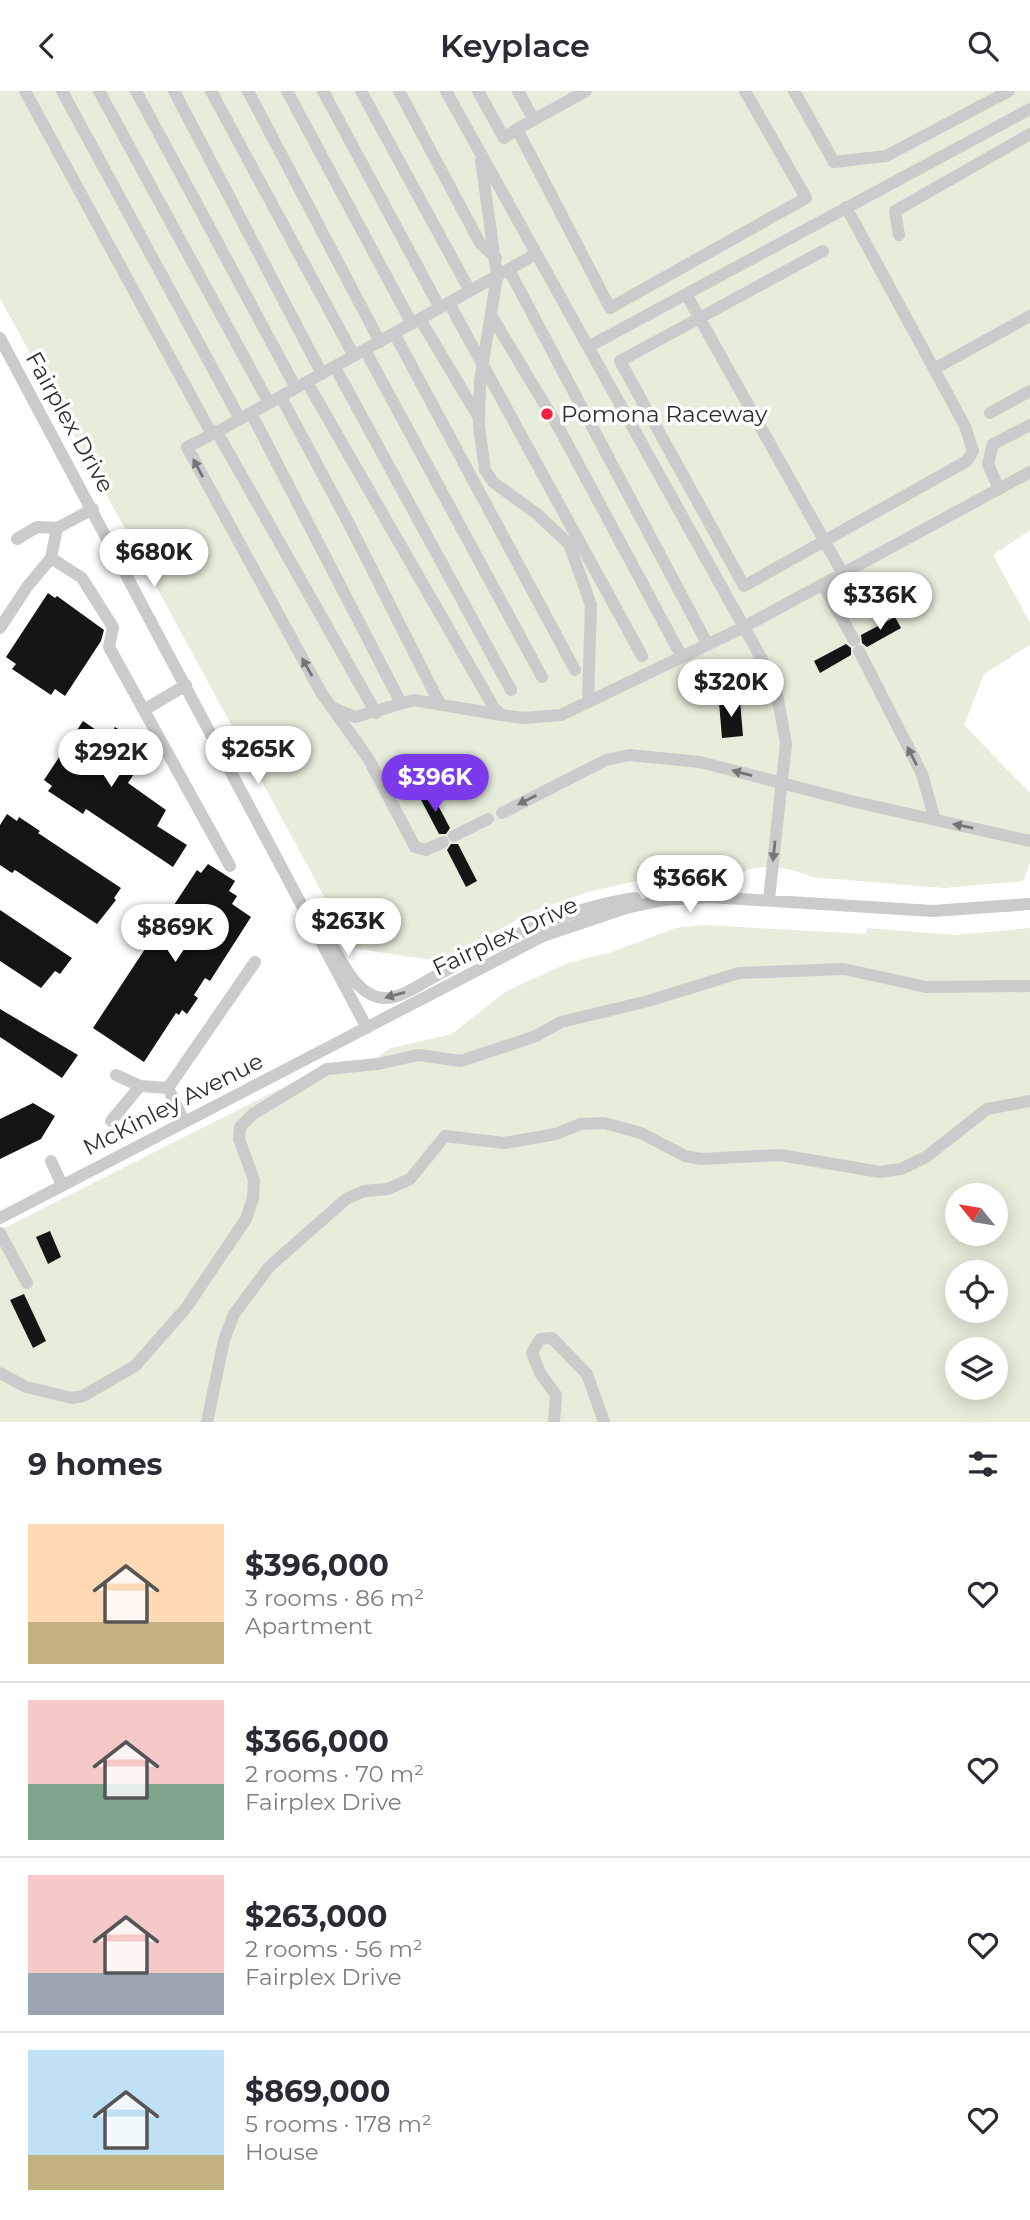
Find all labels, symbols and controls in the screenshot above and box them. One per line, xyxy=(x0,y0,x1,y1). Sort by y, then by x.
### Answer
text: Keyplace xyxy=(440,26,590,65)
icon: back xyxy=(28,27,66,65)
icon: search xyxy=(964,27,1002,65)
street label: Fairplex Drive xyxy=(20,347,120,497)
place label: Pomona Raceway xyxy=(561,400,768,428)
marker: Pomona Raceway xyxy=(539,406,555,422)
one-way arrow xyxy=(193,457,205,477)
pin: $680K xyxy=(105,529,203,589)
text: $680K xyxy=(115,538,193,566)
pin: $336K xyxy=(831,573,929,632)
text: $336K xyxy=(843,581,917,609)
one-way arrow xyxy=(301,658,313,677)
pin: $320K xyxy=(682,659,780,719)
text: $320K xyxy=(694,668,768,696)
pin: $265K xyxy=(209,727,307,786)
pin: $292K xyxy=(62,729,160,789)
text: $265K xyxy=(221,735,295,763)
text: $292K xyxy=(74,738,148,766)
one-way arrow xyxy=(907,745,919,765)
pin: $396K xyxy=(386,755,484,814)
text: $396K xyxy=(398,763,472,791)
one-way arrow xyxy=(731,768,752,778)
one-way arrow xyxy=(517,795,537,806)
one-way arrow xyxy=(952,820,974,831)
one-way arrow xyxy=(769,840,780,862)
pin: $366K xyxy=(641,855,739,915)
text: $366K xyxy=(653,864,727,892)
street label: Fairplex Drive xyxy=(428,890,582,982)
pin: $263K xyxy=(299,899,397,958)
pin: $869K xyxy=(126,905,224,964)
text: $263K xyxy=(311,907,385,935)
text: $869K xyxy=(137,913,213,941)
one-way arrow xyxy=(383,990,405,1001)
street label: McKinley Avenue xyxy=(78,1047,268,1161)
north arrow xyxy=(945,1183,1008,1246)
map controls xyxy=(945,1183,1008,1400)
button: locate xyxy=(945,1260,1008,1323)
button: layers xyxy=(945,1337,1008,1400)
icon: filters xyxy=(964,1445,1002,1483)
text: 9 homes xyxy=(28,1446,163,1483)
text: $396,000 xyxy=(245,1547,389,1584)
icon: home xyxy=(84,1552,168,1636)
icon: heart xyxy=(964,1575,1002,1613)
text: 3 rooms · 86 m² xyxy=(245,1584,424,1612)
text: Apartment xyxy=(245,1612,373,1640)
text: $366,000 xyxy=(245,1723,389,1760)
icon: home xyxy=(84,1728,168,1812)
icon: heart xyxy=(964,1751,1002,1789)
text: 2 rooms · 70 m² xyxy=(245,1760,424,1788)
text: Fairplex Drive xyxy=(245,1788,402,1816)
text: $263,000 xyxy=(245,1898,387,1935)
icon: home xyxy=(84,1903,168,1987)
icon: heart xyxy=(964,1926,1002,1964)
text: 2 rooms · 56 m² xyxy=(245,1935,423,1963)
text: Fairplex Drive xyxy=(245,1963,402,1991)
text: $869,000 xyxy=(245,2073,390,2110)
icon: home xyxy=(84,2078,168,2162)
icon: heart xyxy=(964,2101,1002,2139)
text: 5 rooms · 178 m² xyxy=(245,2110,432,2138)
text: House xyxy=(245,2138,319,2166)

